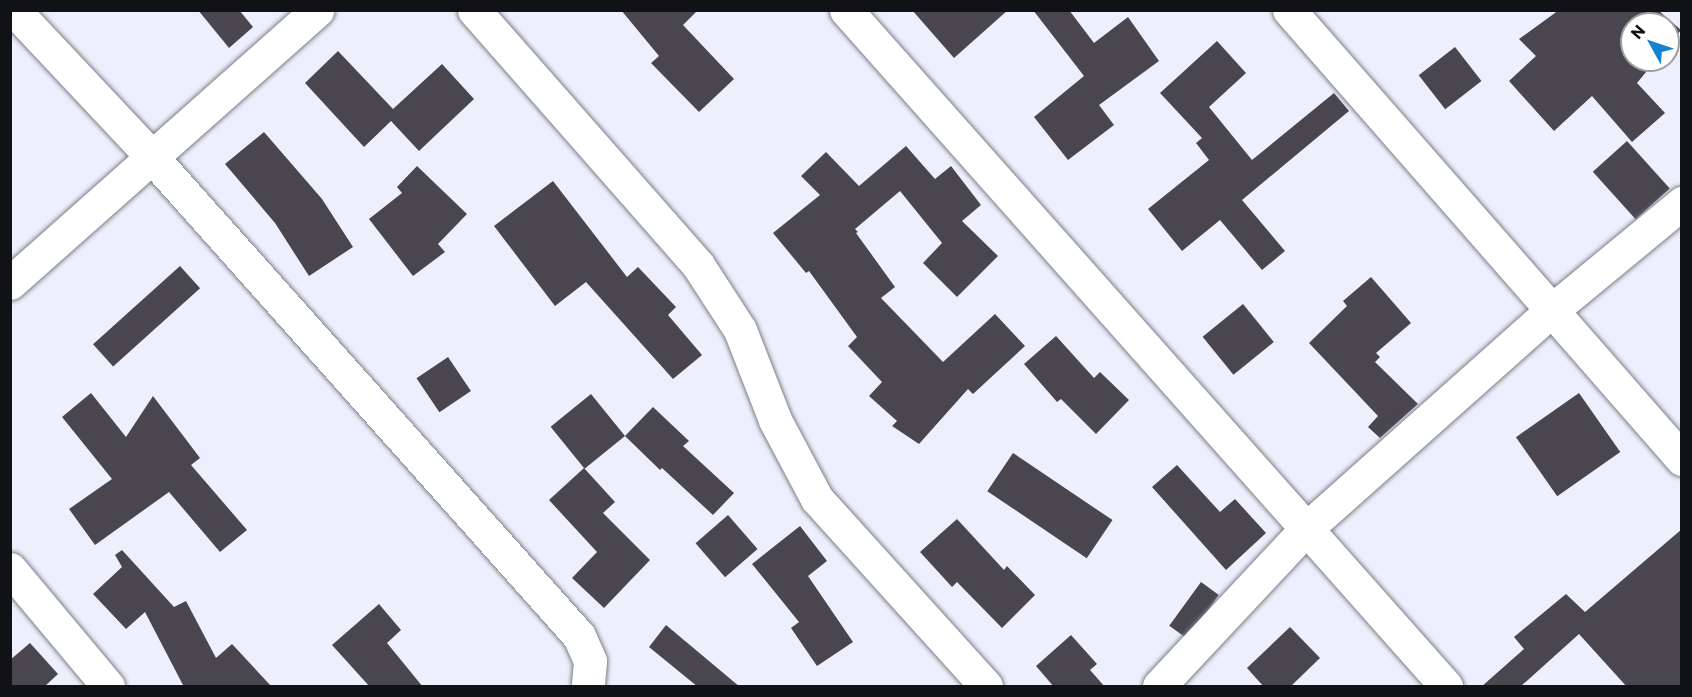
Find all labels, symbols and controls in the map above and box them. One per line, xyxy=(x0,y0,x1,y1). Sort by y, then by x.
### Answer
north arrow xyxy=(1620,12,1680,72)
text: N xyxy=(1626,21,1648,42)

